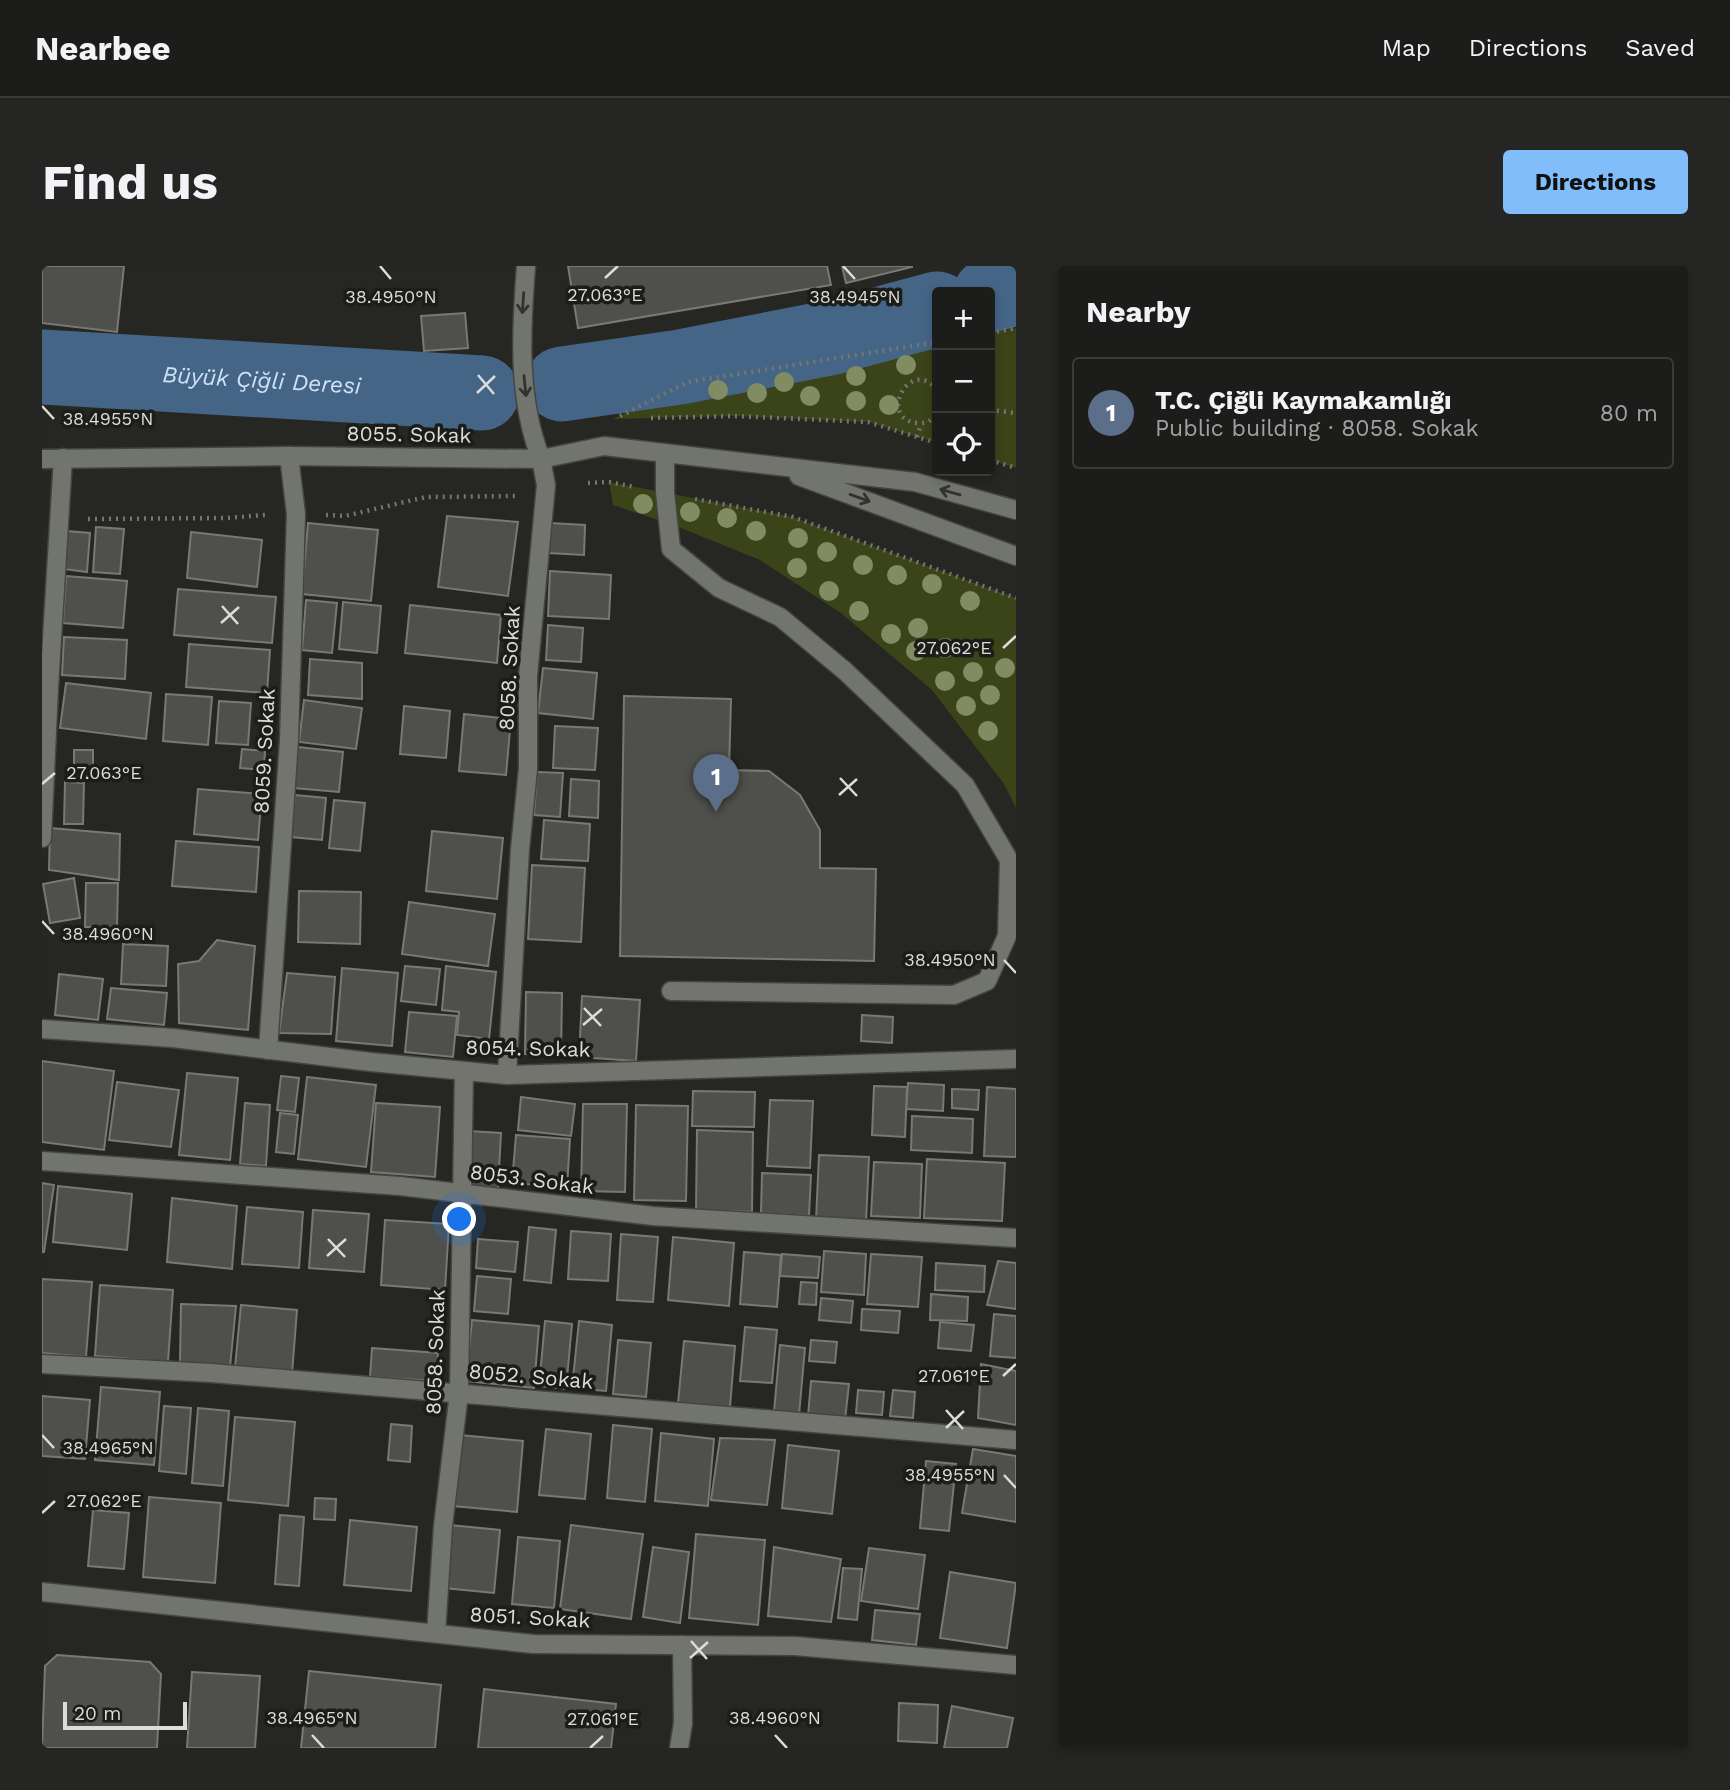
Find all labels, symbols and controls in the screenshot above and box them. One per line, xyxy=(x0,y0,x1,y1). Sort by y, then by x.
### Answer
text: Nearbee xyxy=(35,29,171,68)
text: Map xyxy=(1382,34,1431,62)
text: Directions xyxy=(1469,34,1587,62)
text: Saved xyxy=(1625,34,1695,62)
button: Directions xyxy=(1503,150,1688,214)
text: Find us xyxy=(42,153,218,211)
text: 27.063°E xyxy=(567,284,643,305)
text: 38.4950°N xyxy=(345,286,437,307)
text: 38.4945°N xyxy=(809,286,901,307)
map controls xyxy=(932,287,995,476)
button: + xyxy=(932,287,995,350)
one-way arrow xyxy=(516,291,529,314)
text: Nearby xyxy=(1086,294,1191,329)
button: − xyxy=(932,350,995,413)
water label: Büyük Çiğli Deresi xyxy=(162,361,363,399)
one-way arrow xyxy=(519,374,532,396)
text: T.C. Çiğli Kaymakamlığı xyxy=(1155,385,1452,415)
text: 1 xyxy=(1106,400,1116,427)
text: 80 m xyxy=(1600,400,1658,427)
text: 38.4955°N xyxy=(63,408,153,429)
button: locate xyxy=(932,413,995,476)
text: Public building · 8058. Sokak xyxy=(1155,415,1479,442)
street label: 8055. Sokak xyxy=(346,420,472,448)
one-way arrow xyxy=(940,484,962,497)
one-way arrow xyxy=(848,493,870,505)
street label: 8058. Sokak xyxy=(493,605,525,731)
text: 27.062°E xyxy=(916,637,992,658)
street label: 8059. Sokak xyxy=(248,688,280,814)
pin: 1 xyxy=(693,754,739,812)
text: 27.063°E xyxy=(66,762,142,783)
text: 38.4960°N xyxy=(62,923,154,944)
text: 38.4950°N xyxy=(904,949,996,970)
street label: 8054. Sokak xyxy=(465,1034,591,1062)
street label: 8053. Sokak xyxy=(469,1159,596,1199)
your location xyxy=(442,1202,476,1236)
street label: 8058. Sokak xyxy=(420,1289,450,1415)
street label: 8052. Sokak xyxy=(468,1358,594,1394)
text: 27.061°E xyxy=(918,1365,990,1386)
text: 38.4965°N xyxy=(62,1437,154,1458)
text: 38.4955°N xyxy=(905,1464,995,1485)
text: 27.062°E xyxy=(66,1490,142,1511)
street label: 8051. Sokak xyxy=(469,1601,591,1633)
scale bar xyxy=(63,1699,187,1731)
text: 20 m xyxy=(74,1702,121,1725)
text: 38.4965°N xyxy=(266,1707,358,1728)
text: 38.4960°N xyxy=(729,1707,821,1728)
text: 27.061°E xyxy=(567,1708,639,1729)

